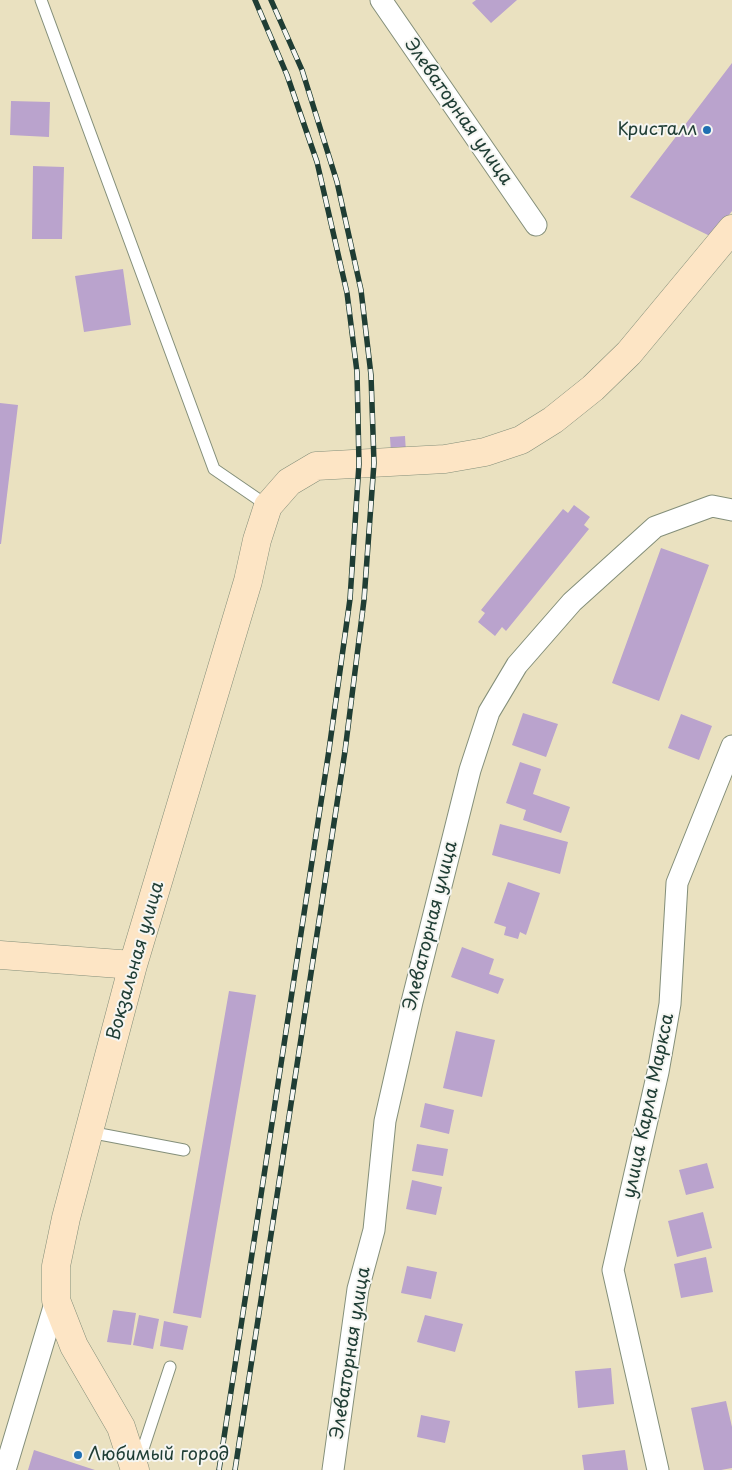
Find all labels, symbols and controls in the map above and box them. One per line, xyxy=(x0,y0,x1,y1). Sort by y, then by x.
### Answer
street label: Элеваторная улица xyxy=(399,35,517,189)
place label: Кристалл xyxy=(617,119,697,141)
marker: Кристалл xyxy=(701,124,713,136)
street label: Элеваторная улица xyxy=(399,839,463,1013)
street label: Вокзальная улица xyxy=(103,879,169,1043)
street label: улица Карла Маркса xyxy=(619,1012,679,1200)
street label: Элеваторная улица xyxy=(327,1265,375,1441)
place label: Любимый город xyxy=(88,1444,229,1466)
marker: Любимый город xyxy=(72,1449,84,1461)

